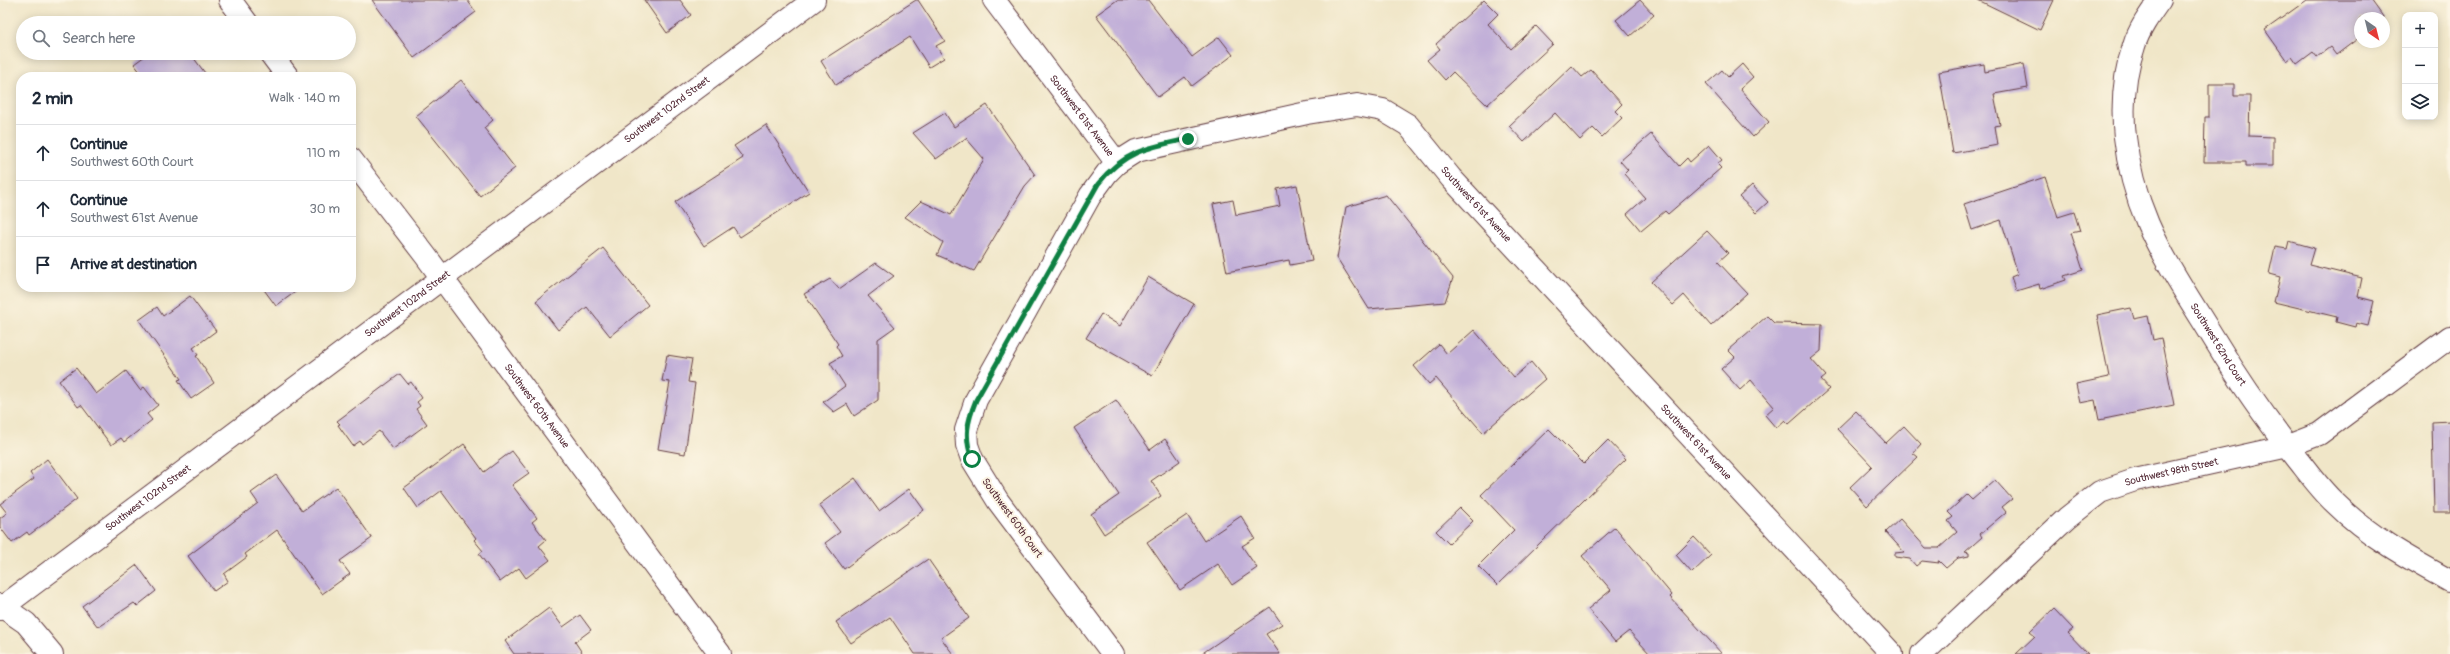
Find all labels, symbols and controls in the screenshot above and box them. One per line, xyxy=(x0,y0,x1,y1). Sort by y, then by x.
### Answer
north arrow xyxy=(2354,12,2390,48)
map controls xyxy=(2402,12,2438,120)
button: + xyxy=(2402,12,2438,48)
search box xyxy=(16,16,356,60)
icon: search xyxy=(30,27,52,49)
text: Search here xyxy=(62,29,135,48)
button: − xyxy=(2402,48,2438,84)
street label: Southwest 61st Avenue xyxy=(1047,73,1116,159)
street label: Southwest 102nd Street xyxy=(622,74,713,146)
button: layers xyxy=(2402,84,2438,120)
text: 2 min xyxy=(32,88,73,109)
text: Walk · 140 m xyxy=(269,90,340,106)
route end xyxy=(1179,130,1197,148)
text: Continue xyxy=(70,135,128,154)
icon: ahead xyxy=(32,142,54,164)
text: 110 m xyxy=(307,145,340,161)
text: Southwest 60th Court xyxy=(70,154,194,170)
street label: Southwest 61st Avenue xyxy=(1438,164,1513,245)
text: Continue xyxy=(70,191,128,210)
icon: ahead xyxy=(32,198,54,220)
text: 30 m xyxy=(310,201,340,217)
text: Southwest 61st Avenue xyxy=(70,210,198,226)
icon: arrive xyxy=(32,254,54,276)
text: Arrive at destination xyxy=(70,255,197,274)
street label: Southwest 102nd Street xyxy=(362,268,453,340)
street label: Southwest 62nd Court xyxy=(2187,301,2249,389)
street label: Southwest 60th Avenue xyxy=(502,362,572,451)
street label: Southwest 61st Avenue xyxy=(1658,402,1734,482)
route start xyxy=(963,450,981,468)
street label: Southwest 98th Street xyxy=(2123,455,2220,489)
street label: Southwest 102nd Street xyxy=(103,462,194,534)
street label: Southwest 60th Court xyxy=(979,476,1045,561)

